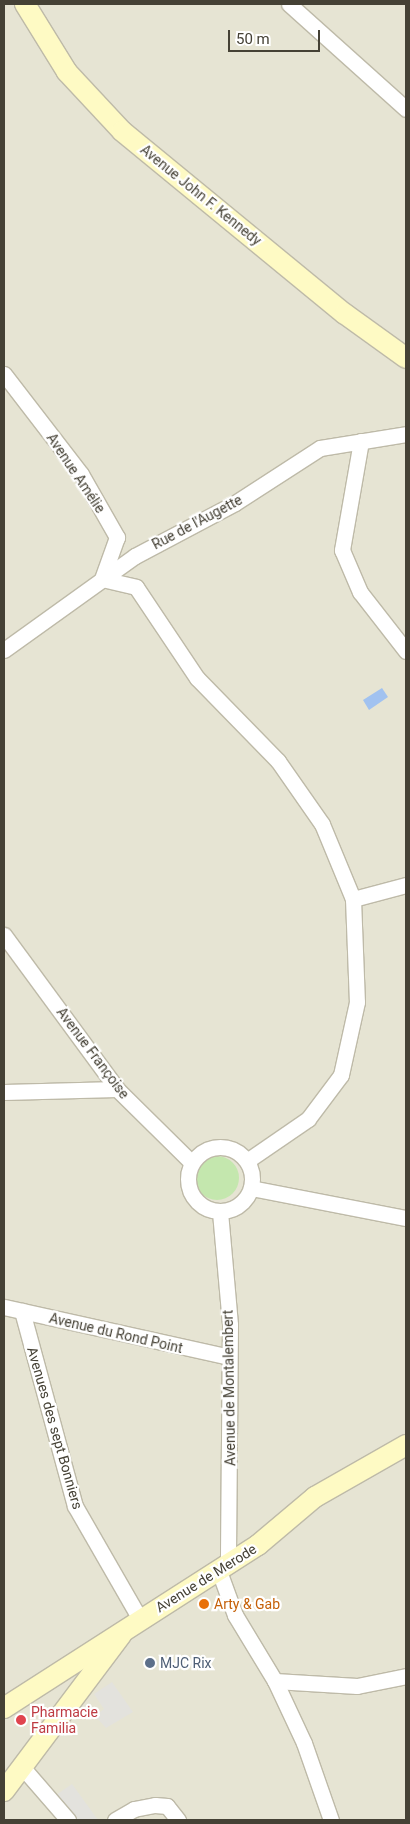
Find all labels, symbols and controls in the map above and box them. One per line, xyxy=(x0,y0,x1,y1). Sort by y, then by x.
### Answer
scale bar xyxy=(230,20,322,52)
text: 50 m xyxy=(236,30,270,48)
street label: Avenue John F. Kennedy xyxy=(137,141,265,249)
street label: Avenue Amélie xyxy=(43,430,109,516)
street label: Rue de l'Augette xyxy=(149,491,245,553)
street label: Avenue Françoise xyxy=(53,1004,133,1102)
street label: Avenue du Rond Point xyxy=(48,1309,184,1357)
street label: Avenue de Montalembert xyxy=(219,1310,239,1466)
street label: Avenues des sept Bonniers xyxy=(24,1345,86,1511)
street label: Avenue de Merode xyxy=(153,1540,259,1616)
place label: Arty & Gab xyxy=(214,1596,280,1612)
marker: Arty & Gab xyxy=(198,1598,210,1610)
place label: MJC Rix xyxy=(160,1655,212,1671)
marker: MJC Rix xyxy=(144,1657,156,1669)
place label: Pharmacie Familia xyxy=(31,1704,98,1736)
marker: Pharmacie Familia xyxy=(15,1714,27,1726)

